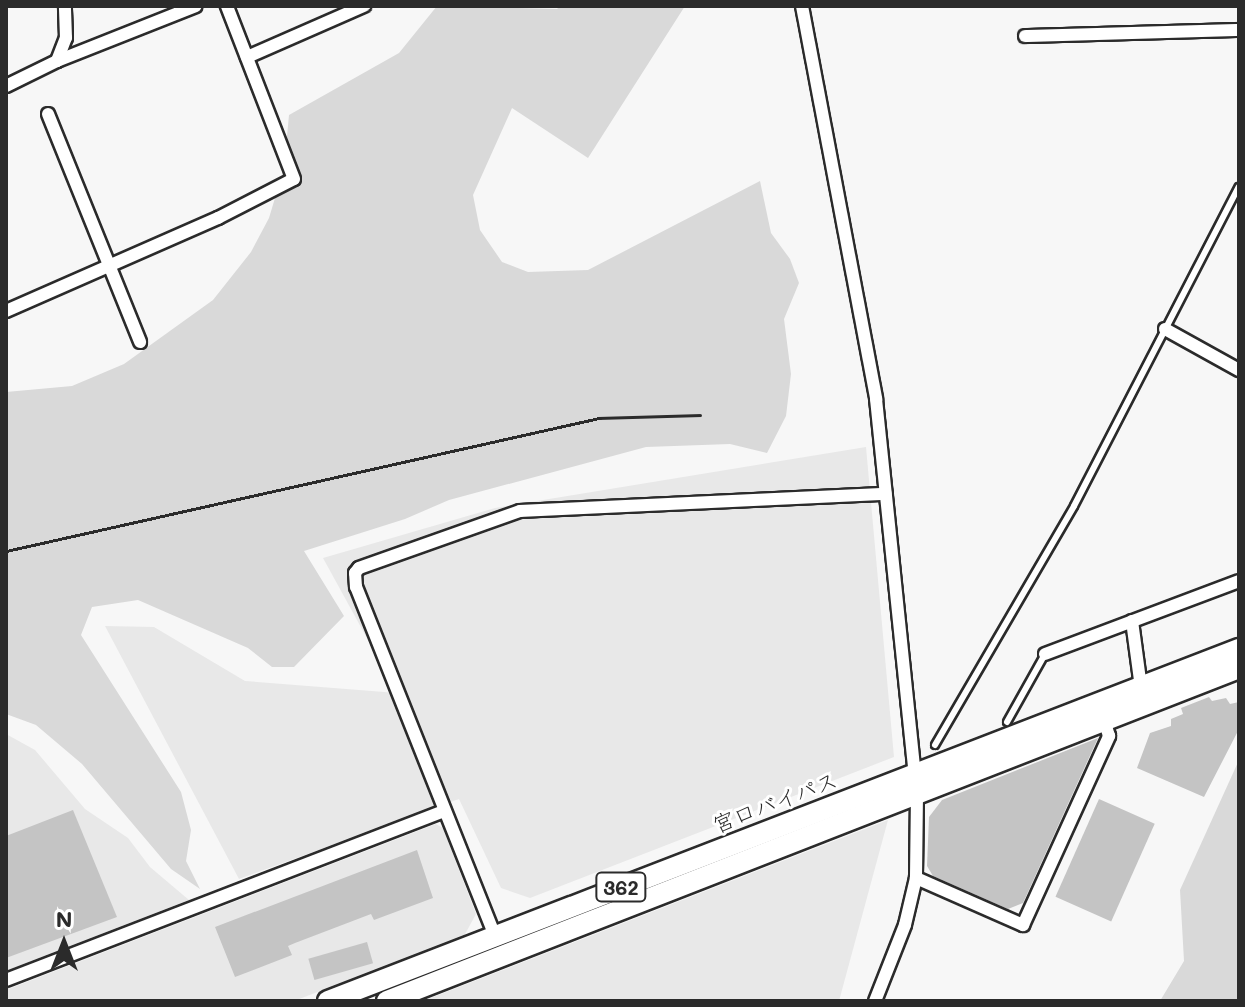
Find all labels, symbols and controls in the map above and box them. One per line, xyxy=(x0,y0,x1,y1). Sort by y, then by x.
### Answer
street label: 宮口バイパス xyxy=(709,766,841,838)
road number: 362 xyxy=(595,871,647,903)
north arrow xyxy=(24,903,104,983)
text: N xyxy=(56,904,72,933)

